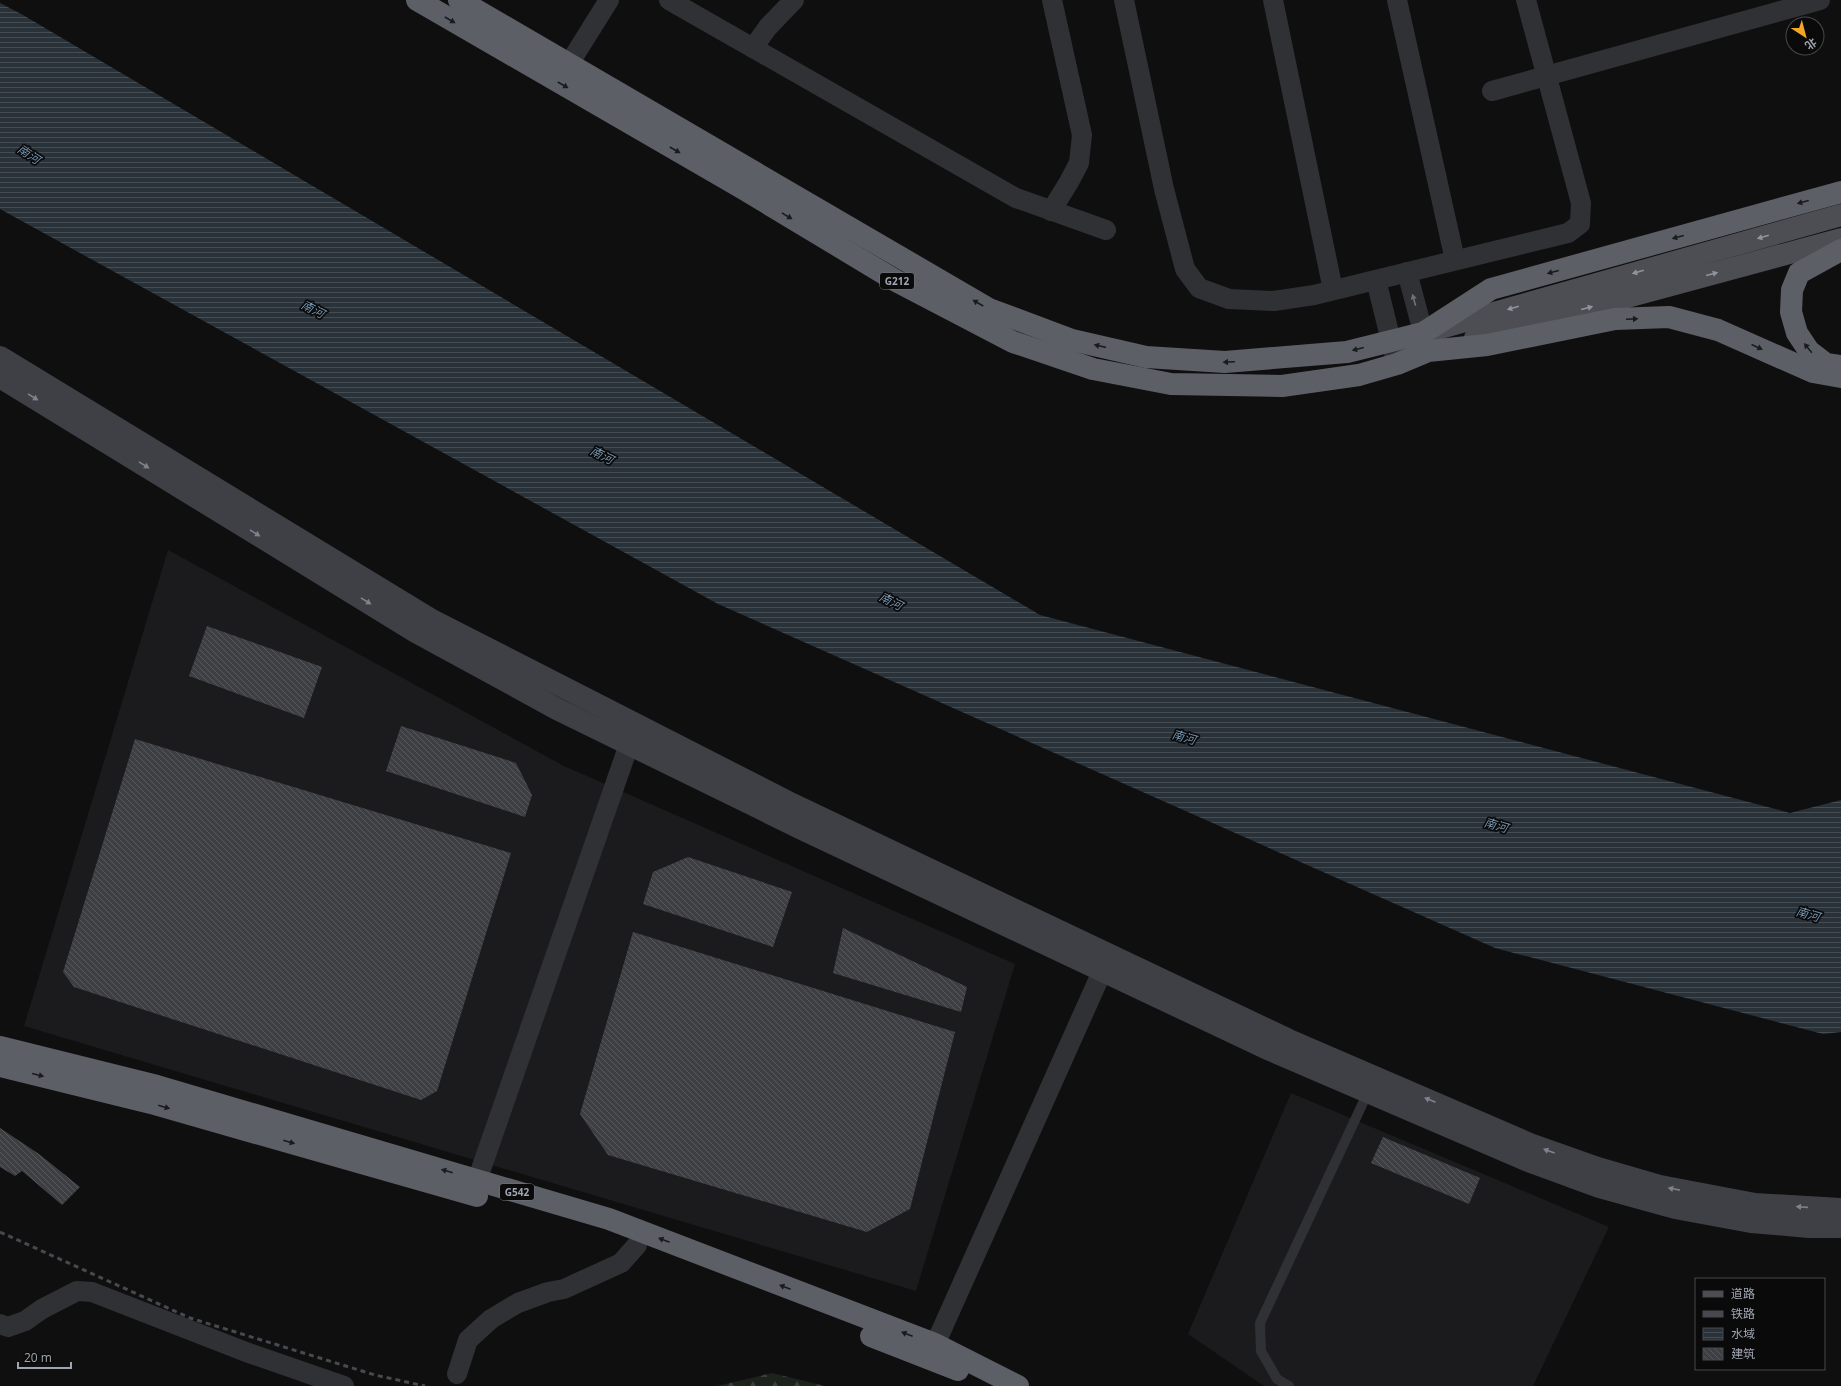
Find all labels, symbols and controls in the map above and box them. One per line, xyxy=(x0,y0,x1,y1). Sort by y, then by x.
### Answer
one-way arrow xyxy=(444,16,456,23)
north arrow xyxy=(1785,16,1825,56)
text: 北 xyxy=(1802,35,1820,54)
one-way arrow xyxy=(557,81,569,88)
water label: 南河 xyxy=(14,140,45,169)
one-way arrow xyxy=(669,146,681,153)
one-way arrow xyxy=(1797,199,1809,205)
one-way arrow xyxy=(781,212,793,219)
one-way arrow xyxy=(1672,234,1684,240)
one-way arrow xyxy=(1757,234,1769,240)
one-way arrow xyxy=(1547,269,1559,275)
one-way arrow xyxy=(1632,269,1644,275)
one-way arrow xyxy=(1706,270,1719,276)
road number: G212 xyxy=(880,273,914,289)
one-way arrow xyxy=(1411,294,1417,306)
water label: 南河 xyxy=(298,296,329,323)
one-way arrow xyxy=(972,299,984,306)
one-way arrow xyxy=(1506,305,1518,311)
one-way arrow xyxy=(1581,305,1593,311)
one-way arrow xyxy=(1626,315,1638,322)
one-way arrow xyxy=(1094,343,1106,349)
one-way arrow xyxy=(1804,343,1813,354)
one-way arrow xyxy=(1751,344,1762,350)
one-way arrow xyxy=(1352,347,1364,353)
one-way arrow xyxy=(1223,358,1235,365)
one-way arrow xyxy=(28,393,38,401)
water label: 南河 xyxy=(587,442,618,469)
one-way arrow xyxy=(139,461,149,469)
one-way arrow xyxy=(250,529,260,537)
water label: 南河 xyxy=(876,588,907,615)
one-way arrow xyxy=(361,597,371,605)
water label: 南河 xyxy=(1170,726,1200,749)
water label: 南河 xyxy=(1482,814,1512,837)
water label: 南河 xyxy=(1794,903,1824,926)
one-way arrow xyxy=(32,1072,44,1078)
one-way arrow xyxy=(1423,1097,1435,1103)
one-way arrow xyxy=(158,1104,170,1110)
one-way arrow xyxy=(283,1139,295,1145)
one-way arrow xyxy=(1543,1147,1555,1153)
one-way arrow xyxy=(441,1168,453,1174)
road number: G542 xyxy=(500,1184,534,1200)
one-way arrow xyxy=(1668,1185,1680,1191)
one-way arrow xyxy=(1796,1204,1808,1211)
one-way arrow xyxy=(658,1237,670,1243)
legend xyxy=(1695,1278,1825,1370)
one-way arrow xyxy=(779,1283,791,1289)
text: 道路 xyxy=(1731,1285,1755,1302)
text: 铁路 xyxy=(1731,1305,1755,1322)
text: 水域 xyxy=(1731,1325,1755,1342)
one-way arrow xyxy=(900,1330,912,1336)
scale bar xyxy=(18,1344,71,1370)
text: 建筑 xyxy=(1731,1345,1755,1362)
text: 20 m xyxy=(24,1349,52,1366)

